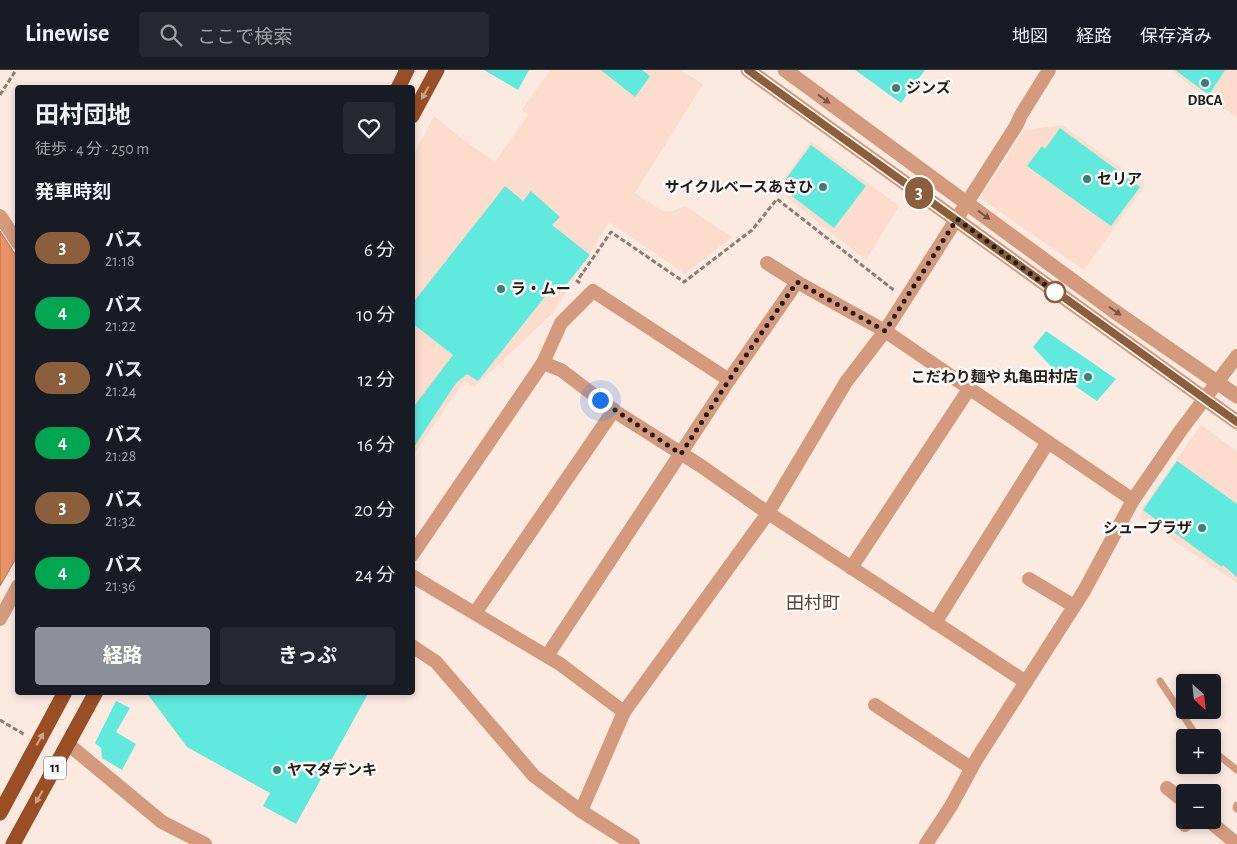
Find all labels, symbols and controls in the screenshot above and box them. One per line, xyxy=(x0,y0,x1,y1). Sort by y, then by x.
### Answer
search box xyxy=(139,12,489,57)
icon: search xyxy=(157,21,185,49)
text: Linewise xyxy=(25,22,109,46)
text: ここで検索 xyxy=(197,28,292,47)
text: 地図 xyxy=(1012,28,1048,46)
text: 経路 xyxy=(1076,28,1112,46)
text: 保存済み xyxy=(1140,28,1212,46)
marker: DBCA xyxy=(1199,77,1211,89)
place label: ジンズ xyxy=(906,79,951,96)
marker: ジンズ xyxy=(890,82,902,94)
one-way arrow xyxy=(421,86,429,100)
one-way arrow xyxy=(817,93,830,104)
place label: DBCA xyxy=(1187,93,1223,108)
button: heart xyxy=(343,102,395,154)
text: 田村団地 xyxy=(35,104,131,128)
text: 徒歩 · 4 分 · 250 m xyxy=(35,141,149,157)
place label: セリア xyxy=(1097,172,1142,187)
marker: セリア xyxy=(1081,173,1093,185)
line badge: 3 xyxy=(903,177,935,209)
place label: サイクルベースあさひ xyxy=(664,179,813,195)
marker: サイクルベースあさひ xyxy=(817,181,829,193)
text: 発車時刻 xyxy=(35,183,111,202)
text: 3 xyxy=(915,184,923,202)
one-way arrow xyxy=(977,210,991,220)
text: バス xyxy=(105,231,143,250)
text: 3 xyxy=(59,239,66,257)
text: 6 分 xyxy=(364,241,395,260)
text: 21:18 xyxy=(105,253,135,269)
unlabelled marker xyxy=(1044,281,1066,303)
place label: ラ・ムー xyxy=(511,282,571,297)
marker: ラ・ムー xyxy=(495,283,507,295)
text: バス xyxy=(105,296,143,315)
text: 4 xyxy=(58,304,67,322)
text: 10 分 xyxy=(356,306,395,325)
one-way arrow xyxy=(1108,306,1122,316)
text: 21:22 xyxy=(105,318,136,334)
text: バス xyxy=(105,361,143,380)
place label: こだわり麺や 丸亀田村店 xyxy=(911,368,1078,385)
text: 3 xyxy=(59,369,66,387)
text: 12 分 xyxy=(358,371,395,390)
marker: こだわり麺や 丸亀田村店 xyxy=(1082,371,1094,383)
text: 21:24 xyxy=(105,383,136,399)
your location xyxy=(588,388,613,413)
text: バス xyxy=(105,426,143,445)
text: 4 xyxy=(58,434,67,452)
text: 16 分 xyxy=(357,436,395,455)
text: 21:28 xyxy=(105,448,136,464)
text: バス xyxy=(105,491,143,510)
text: 3 xyxy=(59,499,66,517)
text: 20 分 xyxy=(354,501,395,520)
text: 21:32 xyxy=(105,513,135,529)
place label: シュープラザ xyxy=(1103,520,1192,536)
marker: シュープラザ xyxy=(1196,522,1208,534)
text: バス xyxy=(105,556,143,575)
text: 4 xyxy=(58,564,67,582)
text: 24 分 xyxy=(355,566,395,585)
text: 21:36 xyxy=(105,578,136,594)
district label: 田村町 xyxy=(786,593,840,613)
button: 経路 xyxy=(35,627,210,685)
button: きっぷ xyxy=(220,627,395,685)
north arrow xyxy=(1176,674,1221,719)
map controls xyxy=(1176,674,1221,829)
button: + xyxy=(1176,729,1221,774)
one-way arrow xyxy=(36,732,44,747)
road number: 11 xyxy=(44,756,66,780)
place label: ヤマダデンキ xyxy=(287,762,377,778)
marker: ヤマダデンキ xyxy=(271,764,283,776)
button: − xyxy=(1176,784,1221,829)
one-way arrow xyxy=(35,789,43,804)

